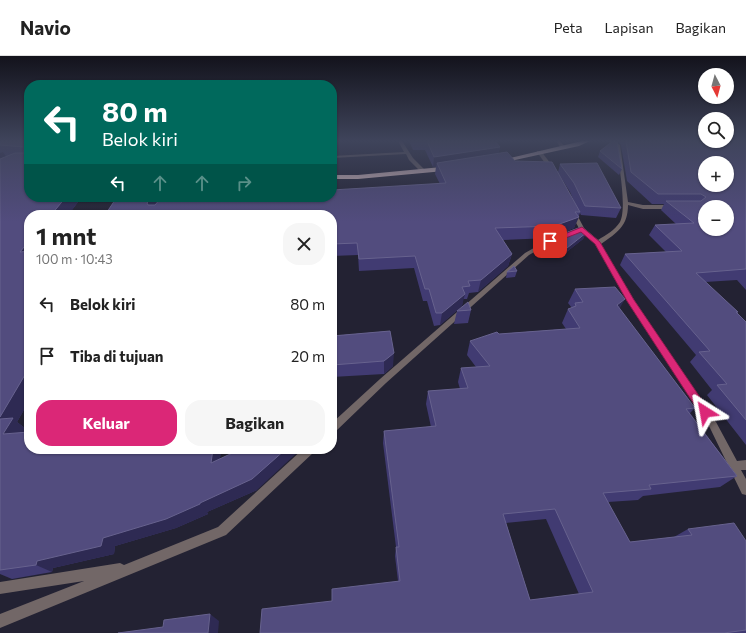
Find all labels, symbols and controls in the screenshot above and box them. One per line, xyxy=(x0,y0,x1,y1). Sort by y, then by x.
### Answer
text: Navio xyxy=(20,16,71,39)
text: Peta xyxy=(554,19,583,36)
text: Lapisan xyxy=(605,19,654,36)
text: Bagikan xyxy=(676,19,726,36)
north arrow xyxy=(698,68,734,104)
map controls xyxy=(698,68,734,236)
text: 80 m xyxy=(102,94,168,128)
icon: left xyxy=(36,96,88,148)
button: search xyxy=(698,112,734,148)
text: Belok kiri xyxy=(102,128,178,150)
button: + xyxy=(698,156,734,192)
icon: left xyxy=(107,172,129,194)
icon: ahead xyxy=(149,172,171,194)
icon: ahead xyxy=(191,172,213,194)
icon: right xyxy=(233,172,255,194)
button: − xyxy=(698,200,734,236)
text: 1 mnt xyxy=(36,221,96,250)
button: close xyxy=(283,223,325,265)
pin xyxy=(533,224,567,258)
icon: arrive xyxy=(539,230,561,252)
text: 100 m · 10:43 xyxy=(36,251,113,267)
icon: left xyxy=(36,293,58,315)
text: Belok kiri xyxy=(70,295,136,313)
text: 80 m xyxy=(290,295,325,313)
icon: arrive xyxy=(36,345,58,367)
text: Tiba di tujuan xyxy=(70,347,164,365)
text: 20 m xyxy=(291,347,325,365)
position arrow xyxy=(684,391,726,433)
button: Keluar xyxy=(36,400,177,446)
button: Bagikan xyxy=(185,400,325,446)

